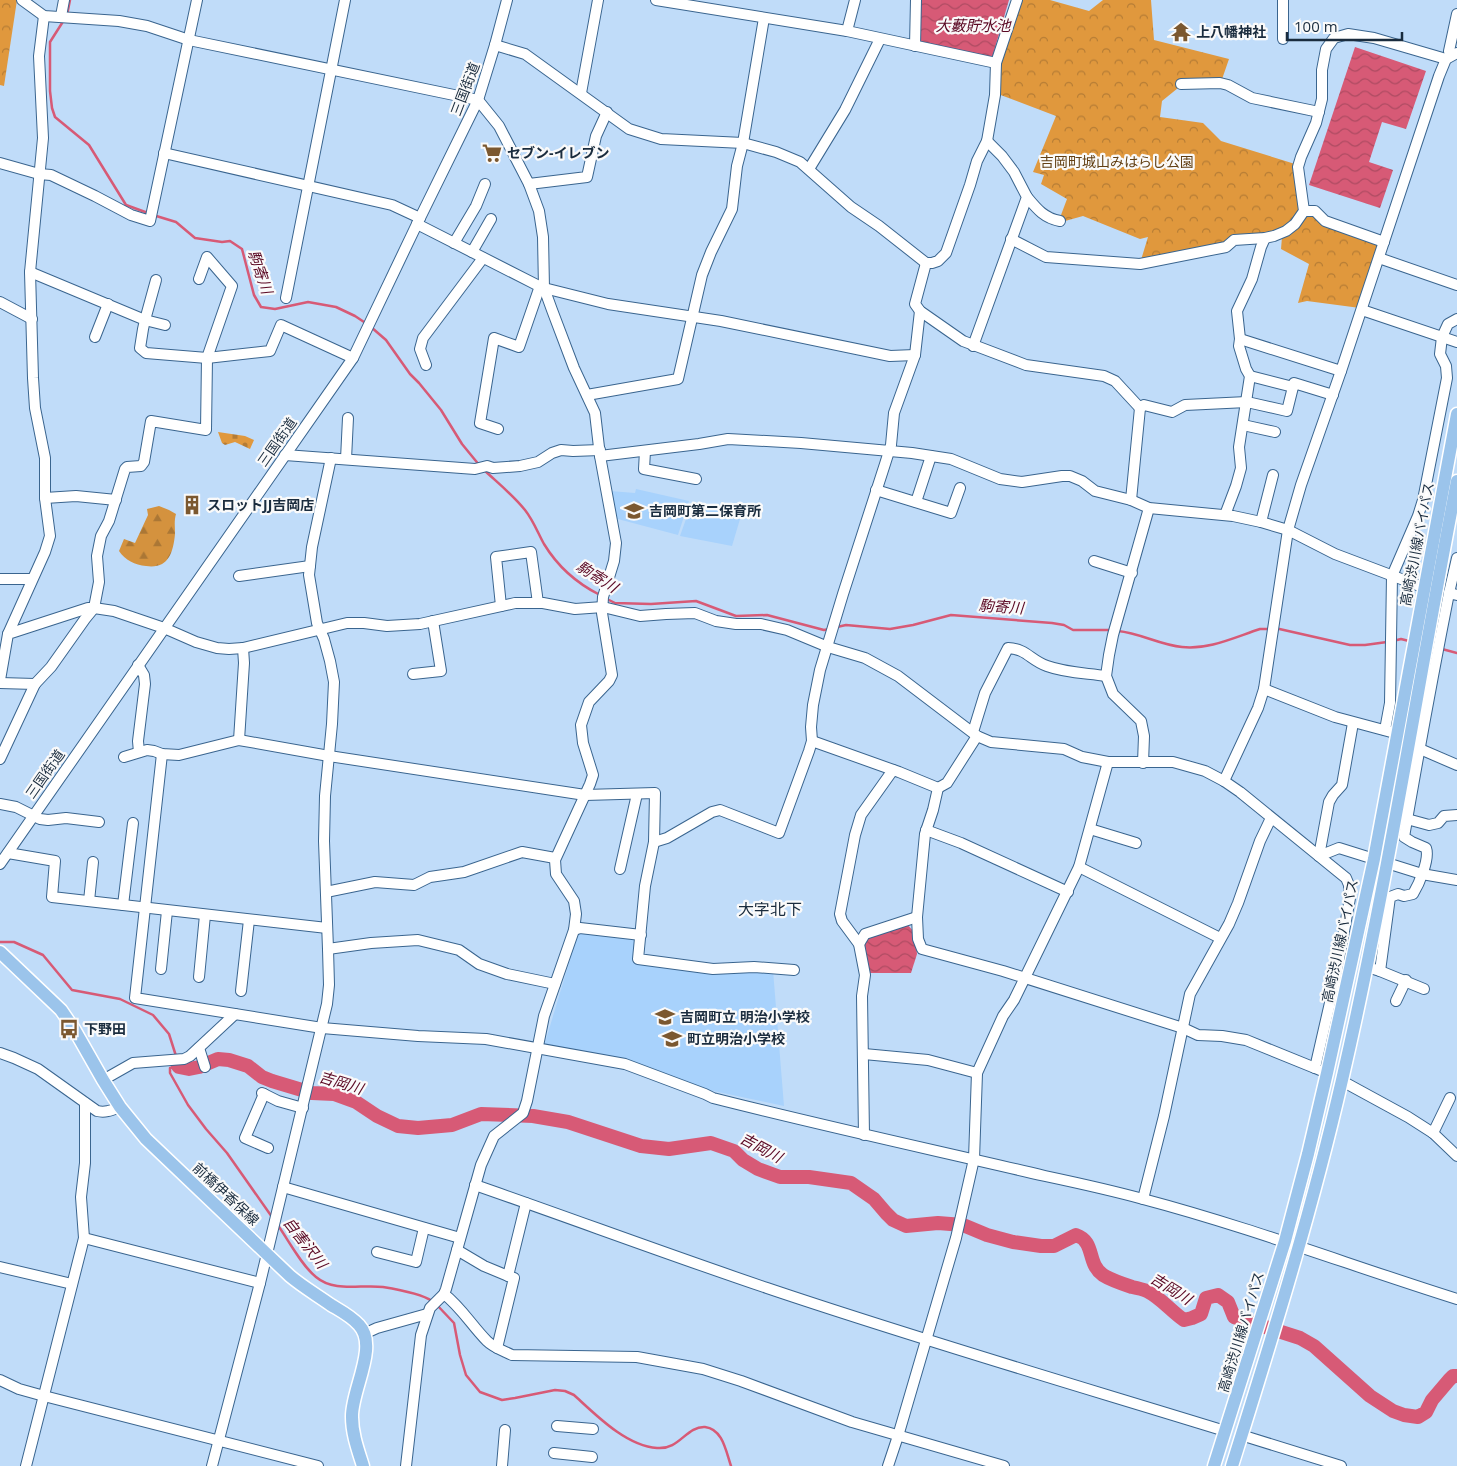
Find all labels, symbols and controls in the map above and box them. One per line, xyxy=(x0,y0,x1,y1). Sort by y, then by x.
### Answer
scale bar xyxy=(1287,10,1402,42)
water label: 大藪貯水池 xyxy=(935,15,1012,35)
text: 100 m xyxy=(1294,16,1338,36)
temple icon: 上八幡神社 xyxy=(1170,21,1192,43)
place label: 上八幡神社 xyxy=(1196,22,1266,41)
street label: 三国街道 xyxy=(446,59,483,118)
supermarket icon: セブン-イレブン xyxy=(481,142,503,164)
place label: セブン-イレブン xyxy=(507,143,610,162)
park label: 吉岡町城山みはらし公園 xyxy=(1040,152,1194,171)
water label: 駒寄川 xyxy=(244,247,278,298)
street label: 三国街道 xyxy=(253,413,300,470)
street label: 高崎渋川線バイパス xyxy=(1395,480,1438,607)
building icon: スロットJJ吉岡店 xyxy=(181,494,203,516)
place label: スロットJJ吉岡店 xyxy=(207,495,314,514)
school or university icon: 吉岡町第二保育所 xyxy=(623,500,645,522)
place label: 吉岡町第二保育所 xyxy=(649,501,761,520)
water label: 駒寄川 xyxy=(573,556,624,598)
water label: 駒寄川 xyxy=(978,594,1026,618)
street label: 三国街道 xyxy=(21,745,68,802)
street label: 高崎渋川線バイパス xyxy=(1317,877,1362,1004)
district label: 大字北下 xyxy=(738,898,802,920)
school or university icon: 吉岡町立 明治小学校 xyxy=(654,1006,676,1028)
place label: 吉岡町立 明治小学校 xyxy=(680,1007,810,1026)
bus stop icon: 下野田 xyxy=(58,1018,80,1040)
place label: 下野田 xyxy=(84,1019,126,1038)
school or university icon: 町立明治小学校 xyxy=(661,1028,683,1050)
place label: 町立明治小学校 xyxy=(687,1029,785,1048)
water label: 吉岡川 xyxy=(317,1066,368,1099)
water label: 吉岡川 xyxy=(737,1128,788,1167)
street label: 前橋伊香保線 xyxy=(189,1158,264,1229)
water label: 自害沢川 xyxy=(279,1213,333,1274)
water label: 吉岡川 xyxy=(1147,1268,1198,1310)
street label: 高崎渋川線バイパス xyxy=(1213,1269,1268,1395)

